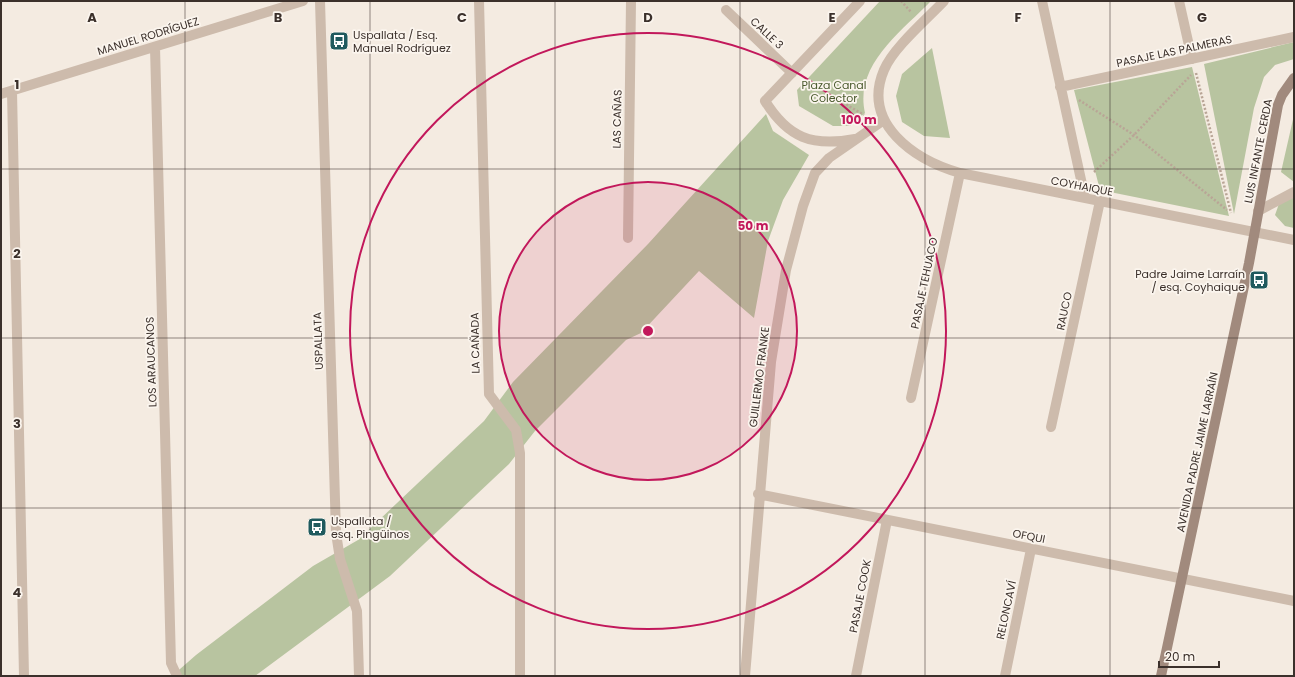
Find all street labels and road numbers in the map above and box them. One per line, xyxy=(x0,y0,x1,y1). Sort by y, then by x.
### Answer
street label: MANUEL RODRÍGUEZ xyxy=(95,13,201,59)
street label: CALLE 3 xyxy=(747,13,787,53)
street label: PASAJE LAS PALMERAS xyxy=(1115,31,1233,71)
street label: LAS CAÑAS xyxy=(608,89,626,149)
street label: LUIS INFANTE CERDA xyxy=(1240,97,1276,205)
street label: COYHAIQUE xyxy=(1050,172,1114,200)
street label: PASAJE TEHUACO xyxy=(906,235,942,330)
street label: RAUCO xyxy=(1052,290,1076,332)
street label: USPALLATA xyxy=(309,311,327,370)
street label: LA CAÑADA xyxy=(466,312,484,374)
street label: LOS ARAUCANOS xyxy=(141,317,161,407)
street label: GUILLERMO FRANKE xyxy=(745,326,773,428)
street label: AVENIDA PADRE JAIME LARRAÍN xyxy=(1172,370,1222,534)
street label: OFQUI xyxy=(1011,525,1047,547)
street label: PASAJE COOK xyxy=(845,558,875,634)
street label: RELONCAVÍ xyxy=(992,579,1020,641)

